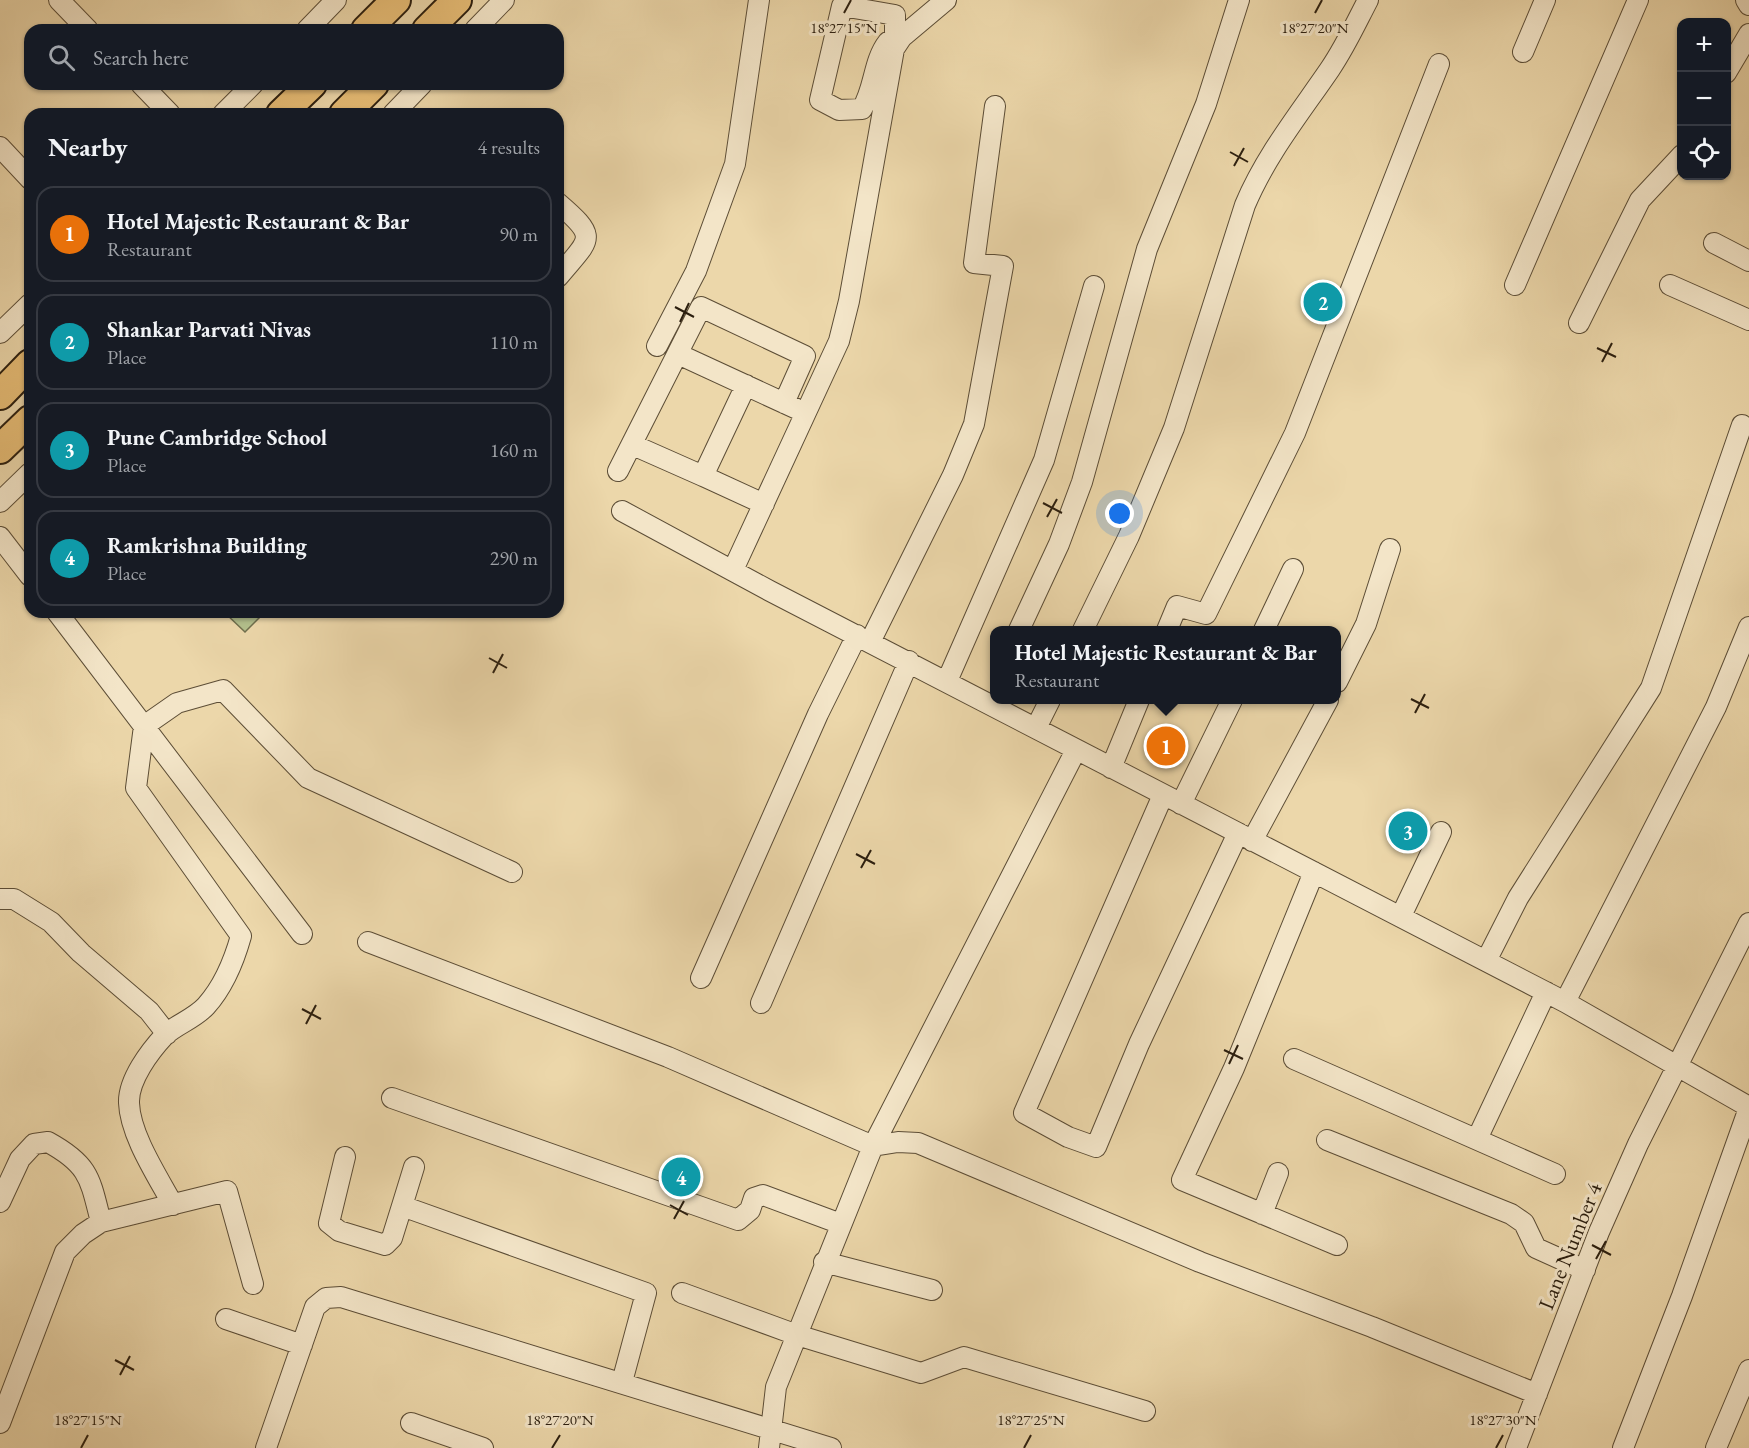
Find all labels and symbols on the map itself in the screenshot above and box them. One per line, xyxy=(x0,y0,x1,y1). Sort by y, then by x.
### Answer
text: 18°27'15"N xyxy=(810,18,878,37)
text: 18°27'20"N xyxy=(1281,18,1349,37)
pin: 2 xyxy=(1304,280,1342,324)
your location xyxy=(1105,499,1134,528)
pin: 1 xyxy=(1146,724,1186,768)
pin: 3 xyxy=(1388,808,1428,854)
pin: 4 xyxy=(662,1154,700,1200)
street label: Lane Number 4 xyxy=(1531,1178,1609,1314)
text: 18°27'15"N xyxy=(54,1410,122,1429)
text: 18°27'20"N xyxy=(526,1410,594,1429)
text: 18°27'25"N xyxy=(997,1410,1065,1429)
text: 18°27'30"N xyxy=(1469,1410,1537,1429)

